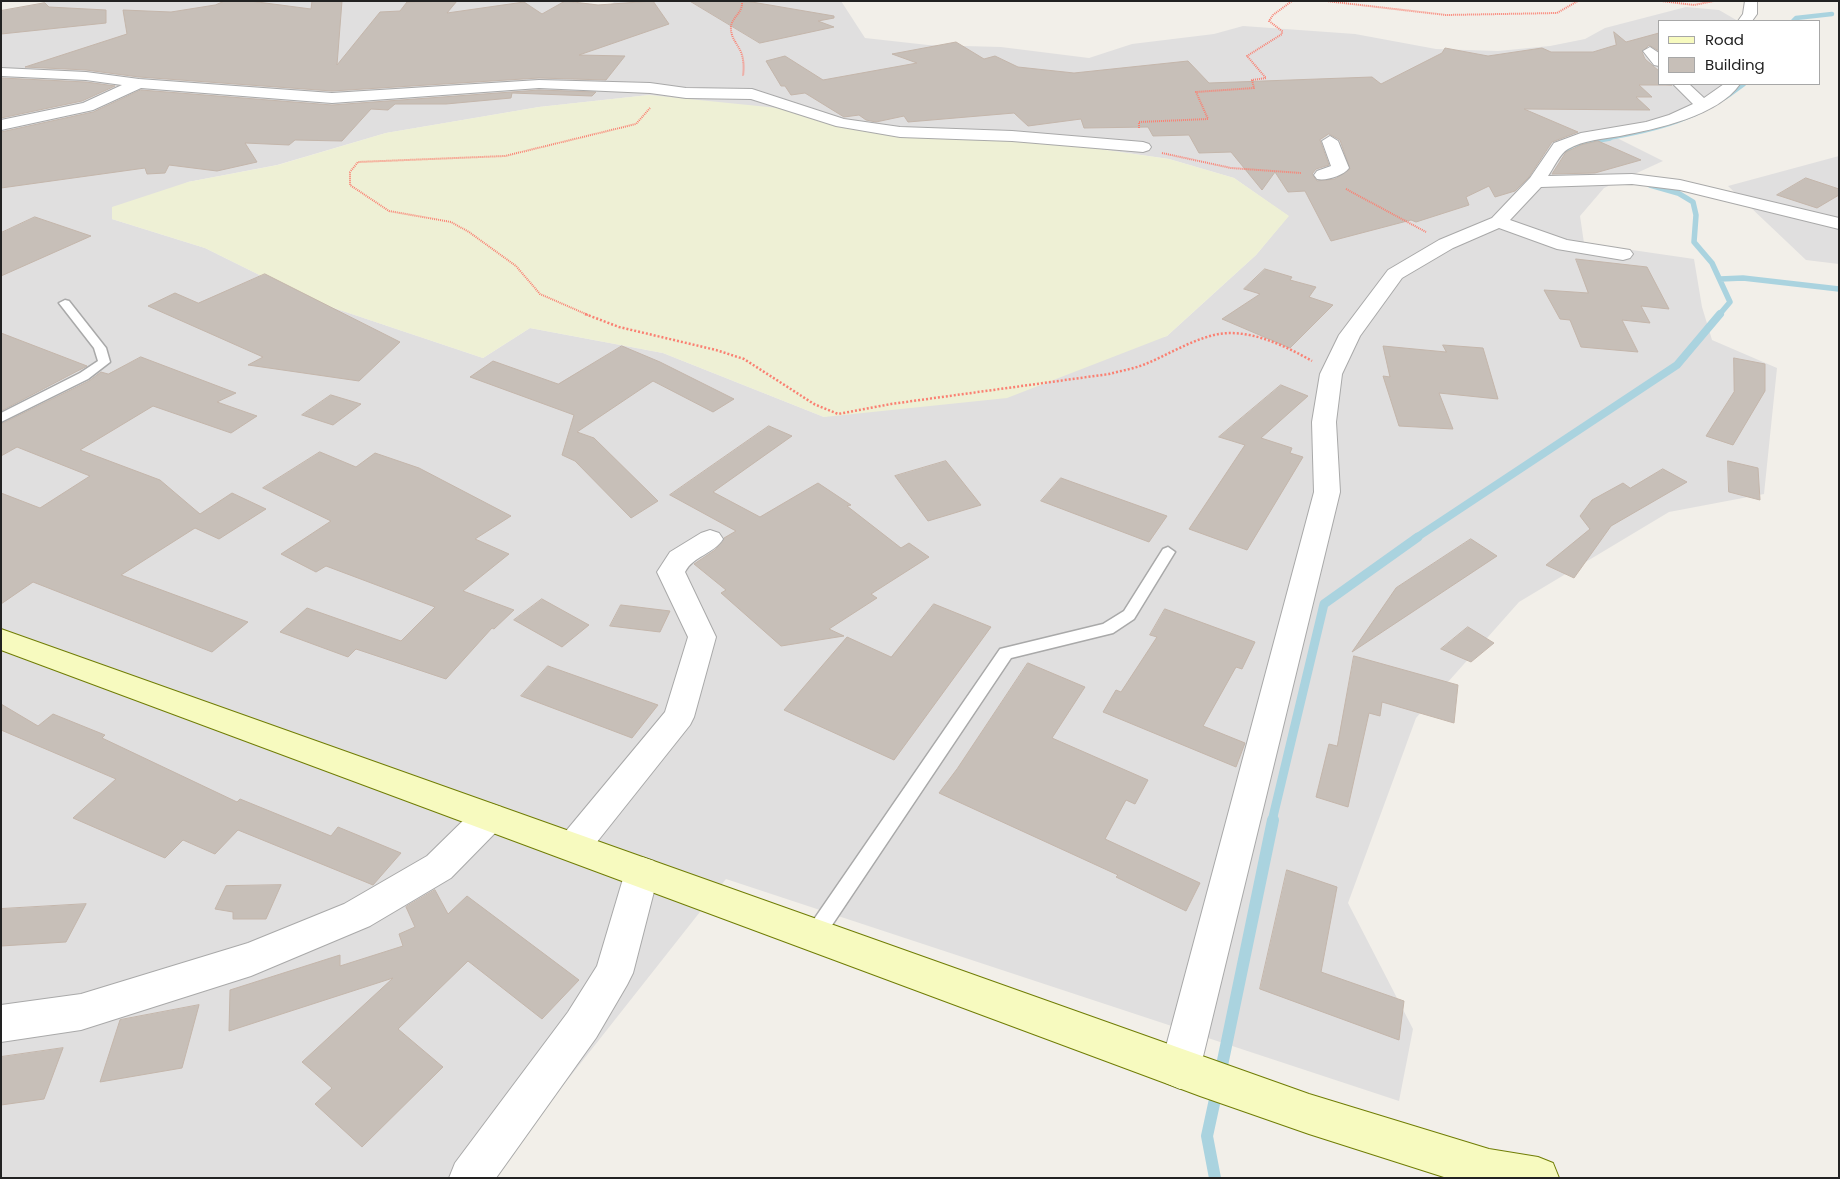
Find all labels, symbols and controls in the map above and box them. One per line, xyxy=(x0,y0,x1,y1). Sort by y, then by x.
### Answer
legend xyxy=(1658,20,1820,85)
text: Road xyxy=(1705,29,1744,50)
text: Building xyxy=(1705,54,1765,75)

